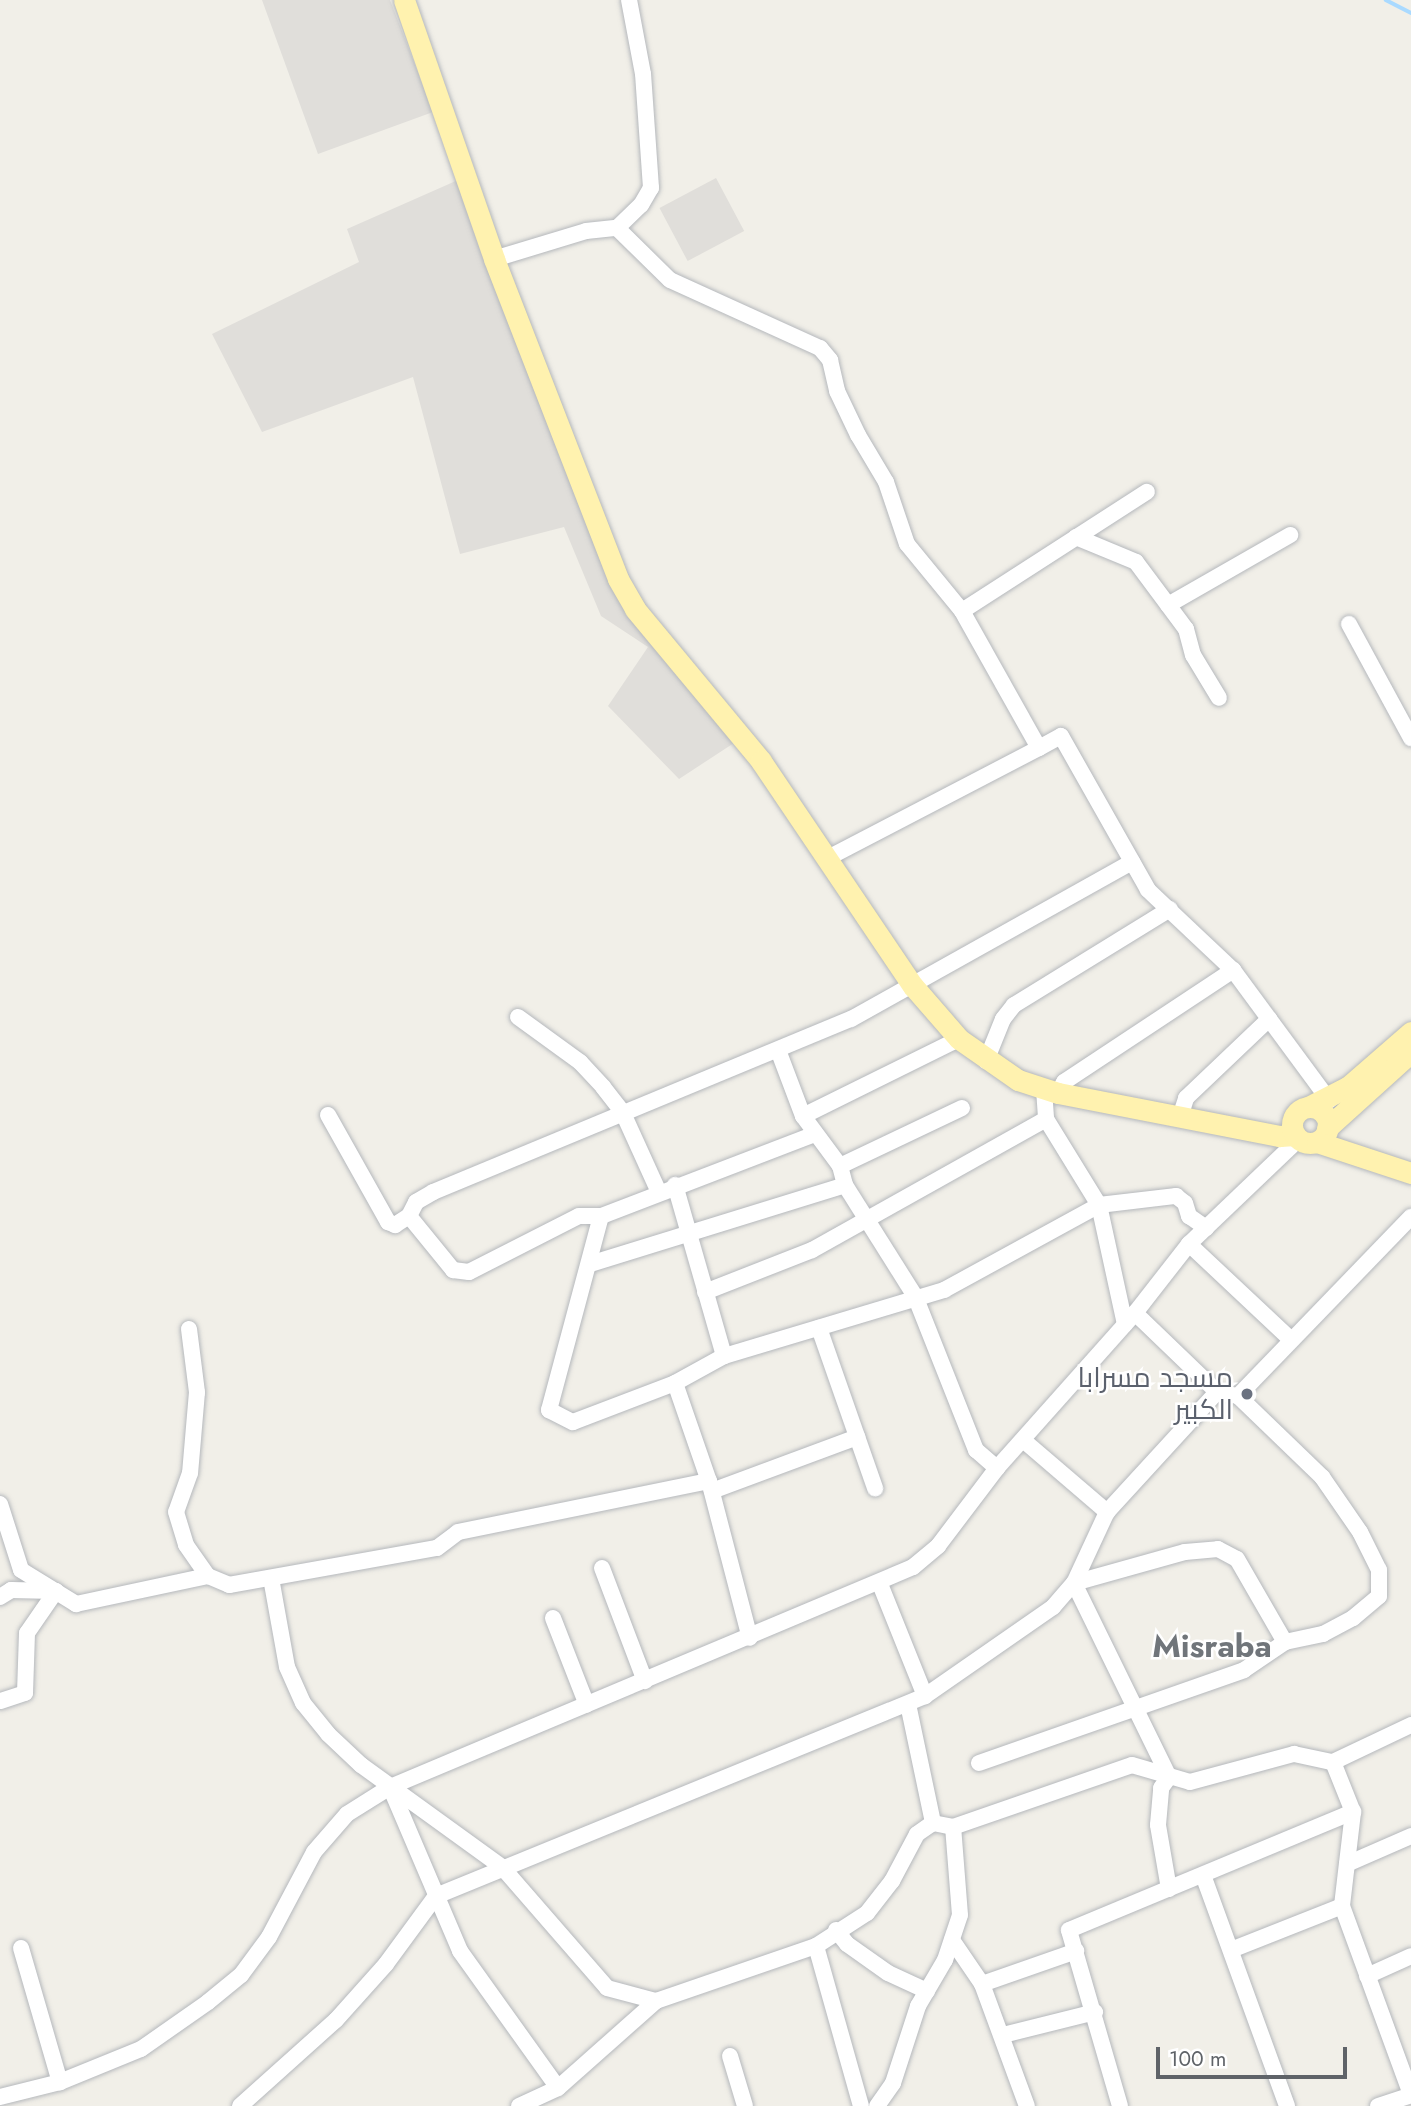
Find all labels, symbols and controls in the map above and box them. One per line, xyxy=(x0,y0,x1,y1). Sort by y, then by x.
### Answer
place label: مسجد مسرابا الكبير xyxy=(1077,1361,1233,1427)
marker: مسجد مسرابا الكبير xyxy=(1239,1386,1255,1402)
district label: Misraba xyxy=(1152,1627,1272,1665)
scale bar xyxy=(1159,2032,1350,2076)
text: 100 m xyxy=(1169,2044,1226,2074)

